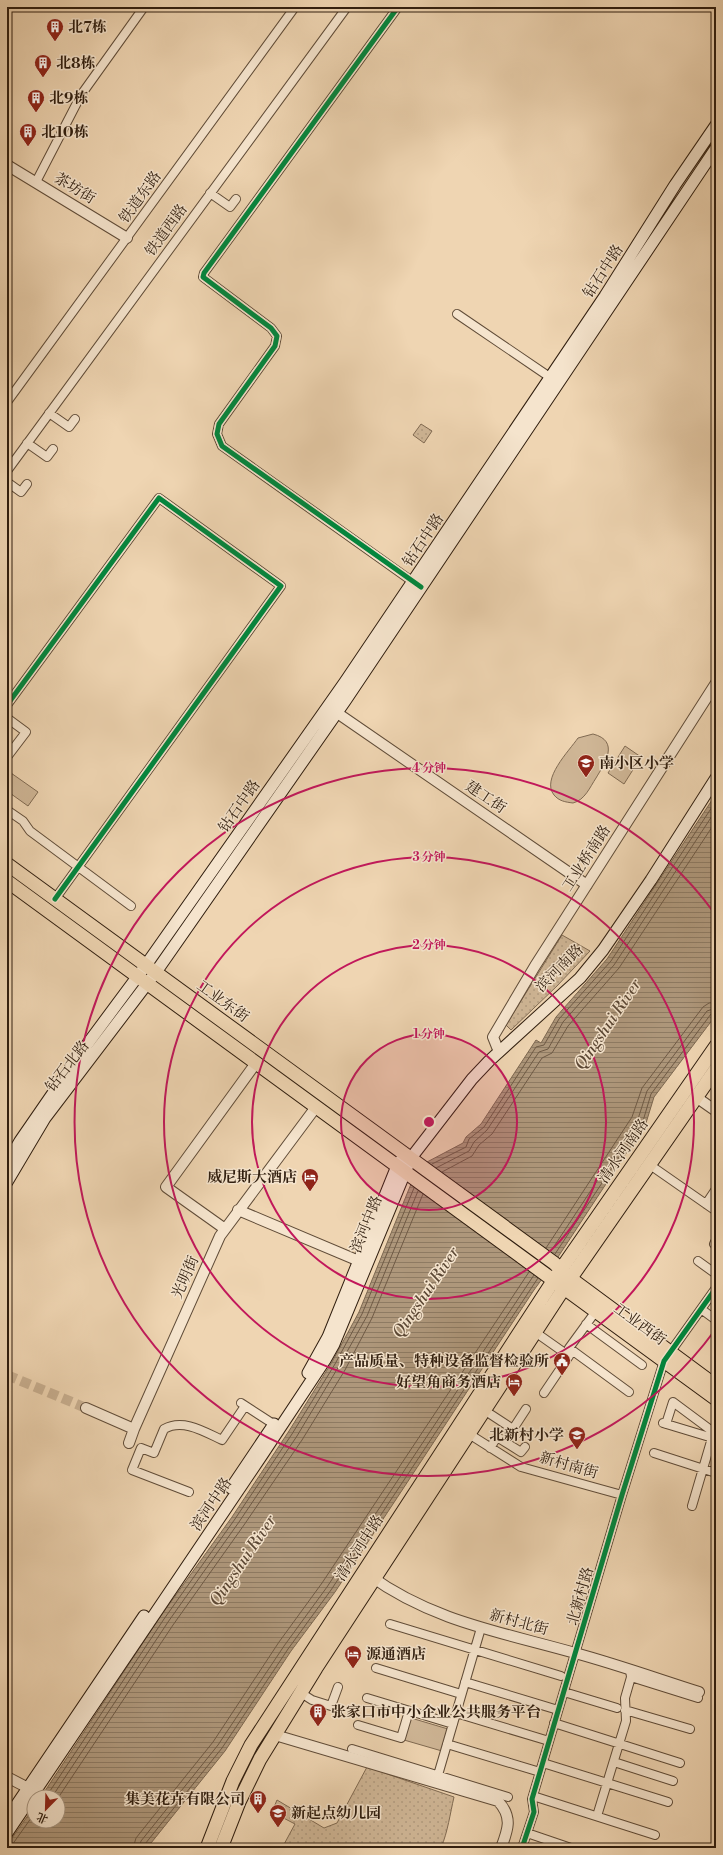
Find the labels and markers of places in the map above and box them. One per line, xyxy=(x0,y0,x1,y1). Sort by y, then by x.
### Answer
building icon: 北7栋 xyxy=(45,17,65,42)
place label: 北7栋 xyxy=(68,18,107,37)
building icon: 北8栋 xyxy=(33,53,53,78)
place label: 北8栋 xyxy=(56,54,96,73)
building icon: 北9栋 xyxy=(26,88,46,113)
place label: 北9栋 xyxy=(49,89,88,108)
building icon: 北10栋 xyxy=(18,122,38,147)
place label: 北10栋 xyxy=(41,123,89,142)
school or university icon: 南小区小学 xyxy=(576,753,596,778)
place label: 南小区小学 xyxy=(599,754,674,773)
centre of rings xyxy=(422,1115,436,1129)
hotel icon: 威尼斯大酒店 xyxy=(300,1167,320,1192)
place label: 威尼斯大酒店 xyxy=(207,1168,297,1187)
public building icon: 产品质量、特种设备监督检验所 xyxy=(552,1351,572,1376)
place label: 产品质量、特种设备监督检验所 xyxy=(339,1352,549,1371)
hotel icon: 好望角商务酒店 xyxy=(504,1372,524,1397)
place label: 好望角商务酒店 xyxy=(396,1373,501,1392)
school or university icon: 北新村小学 xyxy=(567,1425,587,1450)
place label: 北新村小学 xyxy=(489,1426,564,1445)
hotel icon: 源通酒店 xyxy=(343,1644,363,1669)
place label: 源通酒店 xyxy=(366,1645,426,1664)
building icon: 张家口市中小企业公共服务平台 xyxy=(308,1702,328,1727)
place label: 张家口市中小企业公共服务平台 xyxy=(331,1703,541,1722)
building icon: 集美花卉有限公司 xyxy=(248,1789,268,1814)
place label: 集美花卉有限公司 xyxy=(125,1790,245,1809)
school or university icon: 新起点幼儿园 xyxy=(268,1803,288,1828)
place label: 新起点幼儿园 xyxy=(291,1804,381,1823)

